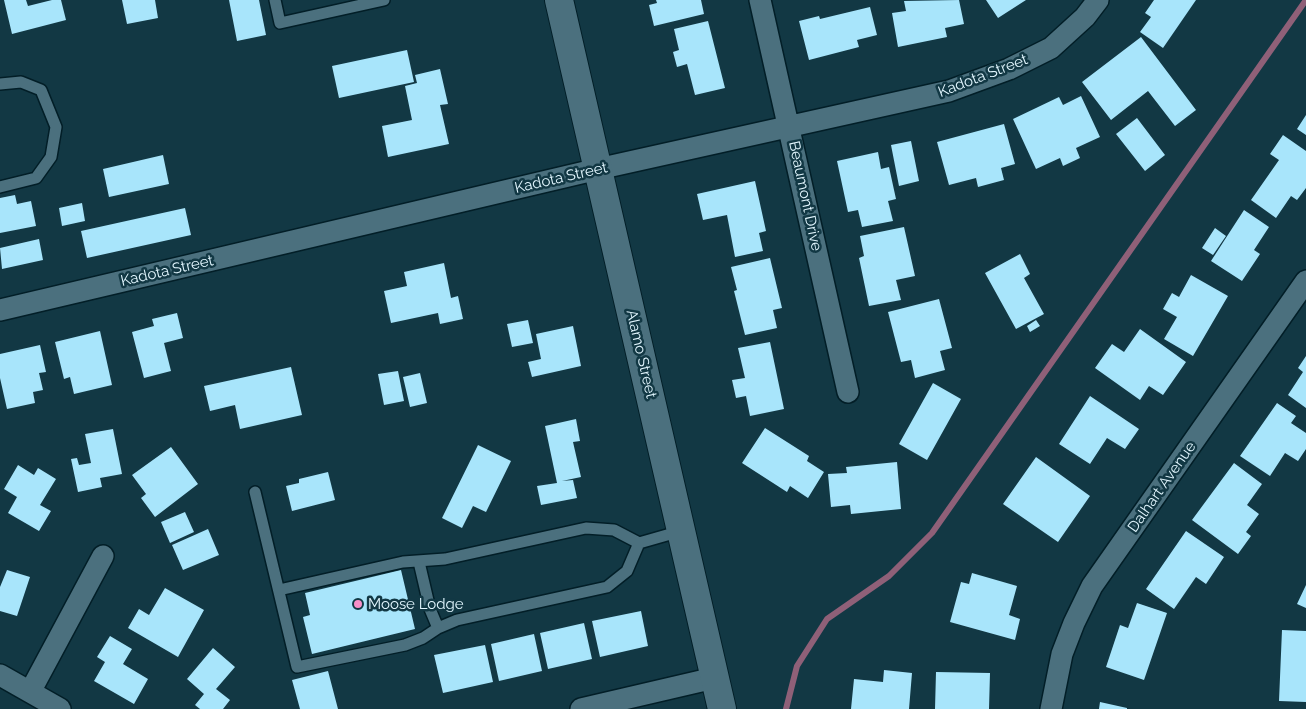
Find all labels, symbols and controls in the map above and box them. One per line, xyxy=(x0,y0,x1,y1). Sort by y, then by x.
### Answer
street label: Kadota Street xyxy=(936,51,1030,101)
street label: Beaumont Drive xyxy=(785,139,825,253)
street label: Kadota Street xyxy=(513,159,609,197)
street label: Kadota Street xyxy=(119,252,215,290)
street label: Alamo Street xyxy=(622,308,660,400)
street label: Dalhart Avenue xyxy=(1124,438,1200,536)
place label: Moose Lodge xyxy=(368,595,464,613)
marker: Moose Lodge xyxy=(352,598,364,610)

